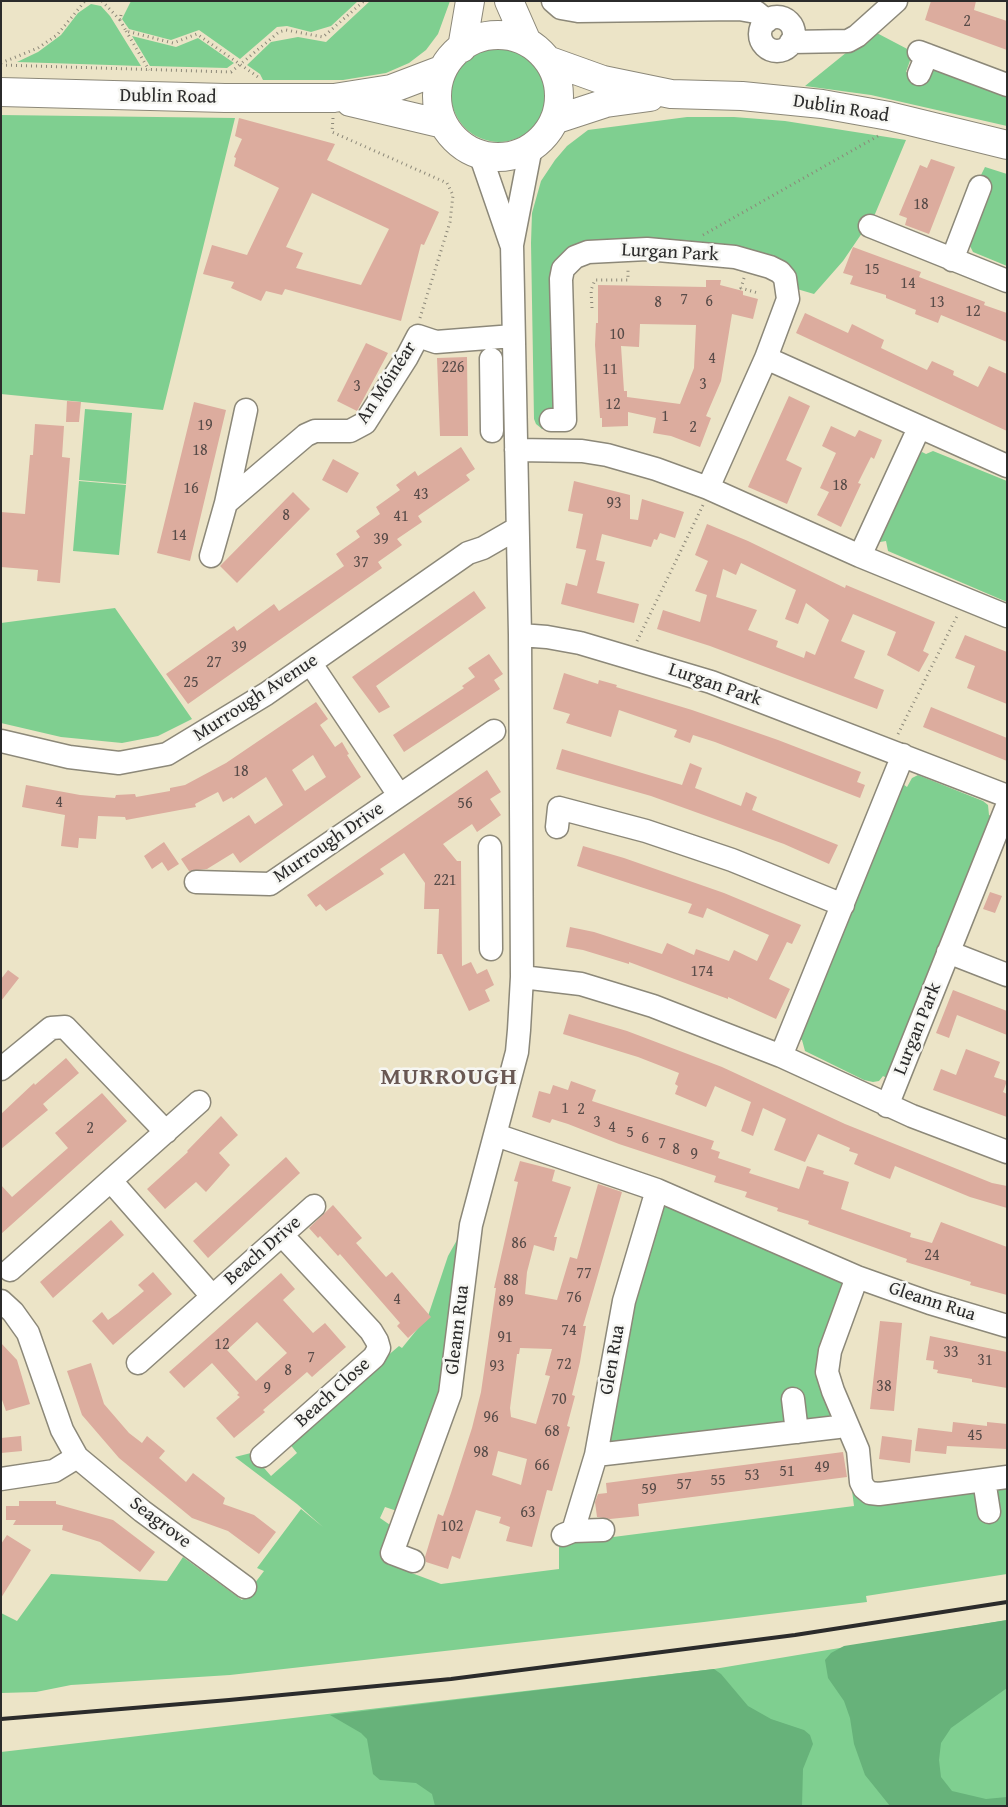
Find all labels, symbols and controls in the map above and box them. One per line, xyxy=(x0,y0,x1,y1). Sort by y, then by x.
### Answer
house number: 2 xyxy=(963,12,971,32)
street label: Dublin Road xyxy=(119,85,217,109)
street label: Dublin Road xyxy=(791,90,891,128)
house number: 18 xyxy=(913,195,929,215)
street label: Lurgan Park xyxy=(621,239,719,267)
house number: 15 xyxy=(864,260,880,280)
house number: 14 xyxy=(900,274,916,294)
house number: 7 xyxy=(680,290,688,310)
house number: 6 xyxy=(705,292,713,312)
house number: 8 xyxy=(654,293,662,313)
house number: 13 xyxy=(929,293,945,313)
house number: 12 xyxy=(965,302,981,322)
house number: 10 xyxy=(609,325,625,345)
street label: An Móinéar xyxy=(352,338,422,428)
house number: 4 xyxy=(708,349,716,369)
house number: 226 xyxy=(441,358,465,378)
house number: 11 xyxy=(602,360,618,380)
house number: 3 xyxy=(699,375,707,395)
house number: 3 xyxy=(353,377,361,397)
house number: 12 xyxy=(605,395,621,415)
house number: 1 xyxy=(661,407,669,427)
house number: 19 xyxy=(197,416,213,436)
house number: 2 xyxy=(689,418,697,438)
house number: 18 xyxy=(192,441,208,461)
house number: 18 xyxy=(832,476,848,496)
house number: 16 xyxy=(183,479,199,499)
house number: 43 xyxy=(413,485,429,505)
house number: 93 xyxy=(606,494,622,514)
house number: 8 xyxy=(282,506,290,526)
house number: 41 xyxy=(393,507,409,527)
house number: 14 xyxy=(171,526,187,546)
house number: 39 xyxy=(373,530,389,550)
house number: 37 xyxy=(353,553,369,573)
house number: 39 xyxy=(231,638,247,658)
street label: Murrough Avenue xyxy=(189,649,323,747)
house number: 27 xyxy=(206,653,222,673)
street label: Lurgan Park xyxy=(665,658,765,712)
house number: 25 xyxy=(183,673,199,693)
house number: 18 xyxy=(233,762,249,782)
house number: 4 xyxy=(55,793,63,813)
house number: 56 xyxy=(457,794,473,814)
street label: Murrough Drive xyxy=(270,798,388,888)
house number: 221 xyxy=(433,871,457,891)
house number: 174 xyxy=(690,962,714,982)
street label: Lurgan Park xyxy=(889,980,947,1078)
district label: MURROUGH xyxy=(379,1064,519,1092)
house number: 1 xyxy=(561,1099,569,1119)
house number: 2 xyxy=(577,1100,585,1120)
house number: 3 xyxy=(593,1113,601,1133)
house number: 4 xyxy=(608,1118,616,1138)
house number: 2 xyxy=(86,1119,94,1139)
house number: 5 xyxy=(626,1123,634,1143)
house number: 6 xyxy=(641,1129,649,1149)
house number: 7 xyxy=(658,1134,666,1154)
house number: 8 xyxy=(672,1140,680,1160)
house number: 9 xyxy=(690,1145,698,1165)
street label: Beach Drive xyxy=(220,1211,306,1291)
house number: 86 xyxy=(511,1234,527,1254)
house number: 24 xyxy=(924,1246,940,1266)
house number: 77 xyxy=(576,1264,592,1284)
house number: 88 xyxy=(503,1271,519,1291)
street label: Gleann Rua xyxy=(886,1277,978,1327)
street label: Gleann Rua xyxy=(441,1284,475,1376)
house number: 76 xyxy=(566,1288,582,1308)
house number: 4 xyxy=(393,1290,401,1310)
house number: 89 xyxy=(498,1292,514,1312)
house number: 74 xyxy=(561,1321,577,1341)
street label: Glen Rua xyxy=(596,1323,630,1397)
house number: 91 xyxy=(497,1328,513,1348)
house number: 12 xyxy=(214,1335,230,1355)
house number: 33 xyxy=(943,1343,959,1363)
house number: 7 xyxy=(307,1348,315,1368)
house number: 31 xyxy=(977,1351,993,1371)
street label: Beach Close xyxy=(291,1353,375,1433)
house number: 72 xyxy=(556,1355,572,1375)
house number: 93 xyxy=(489,1357,505,1377)
house number: 8 xyxy=(284,1361,292,1381)
house number: 38 xyxy=(876,1377,892,1397)
house number: 9 xyxy=(263,1379,271,1399)
house number: 70 xyxy=(551,1390,567,1410)
house number: 96 xyxy=(483,1408,499,1428)
house number: 68 xyxy=(544,1422,560,1442)
house number: 45 xyxy=(967,1426,983,1446)
house number: 98 xyxy=(473,1443,489,1463)
house number: 66 xyxy=(534,1456,550,1476)
house number: 49 xyxy=(814,1458,830,1478)
house number: 51 xyxy=(779,1462,795,1482)
house number: 53 xyxy=(744,1466,760,1486)
house number: 55 xyxy=(710,1471,726,1491)
house number: 57 xyxy=(676,1475,692,1495)
house number: 59 xyxy=(641,1480,657,1500)
street label: Seagrove xyxy=(125,1492,195,1554)
house number: 63 xyxy=(520,1503,536,1523)
house number: 102 xyxy=(440,1517,464,1537)

